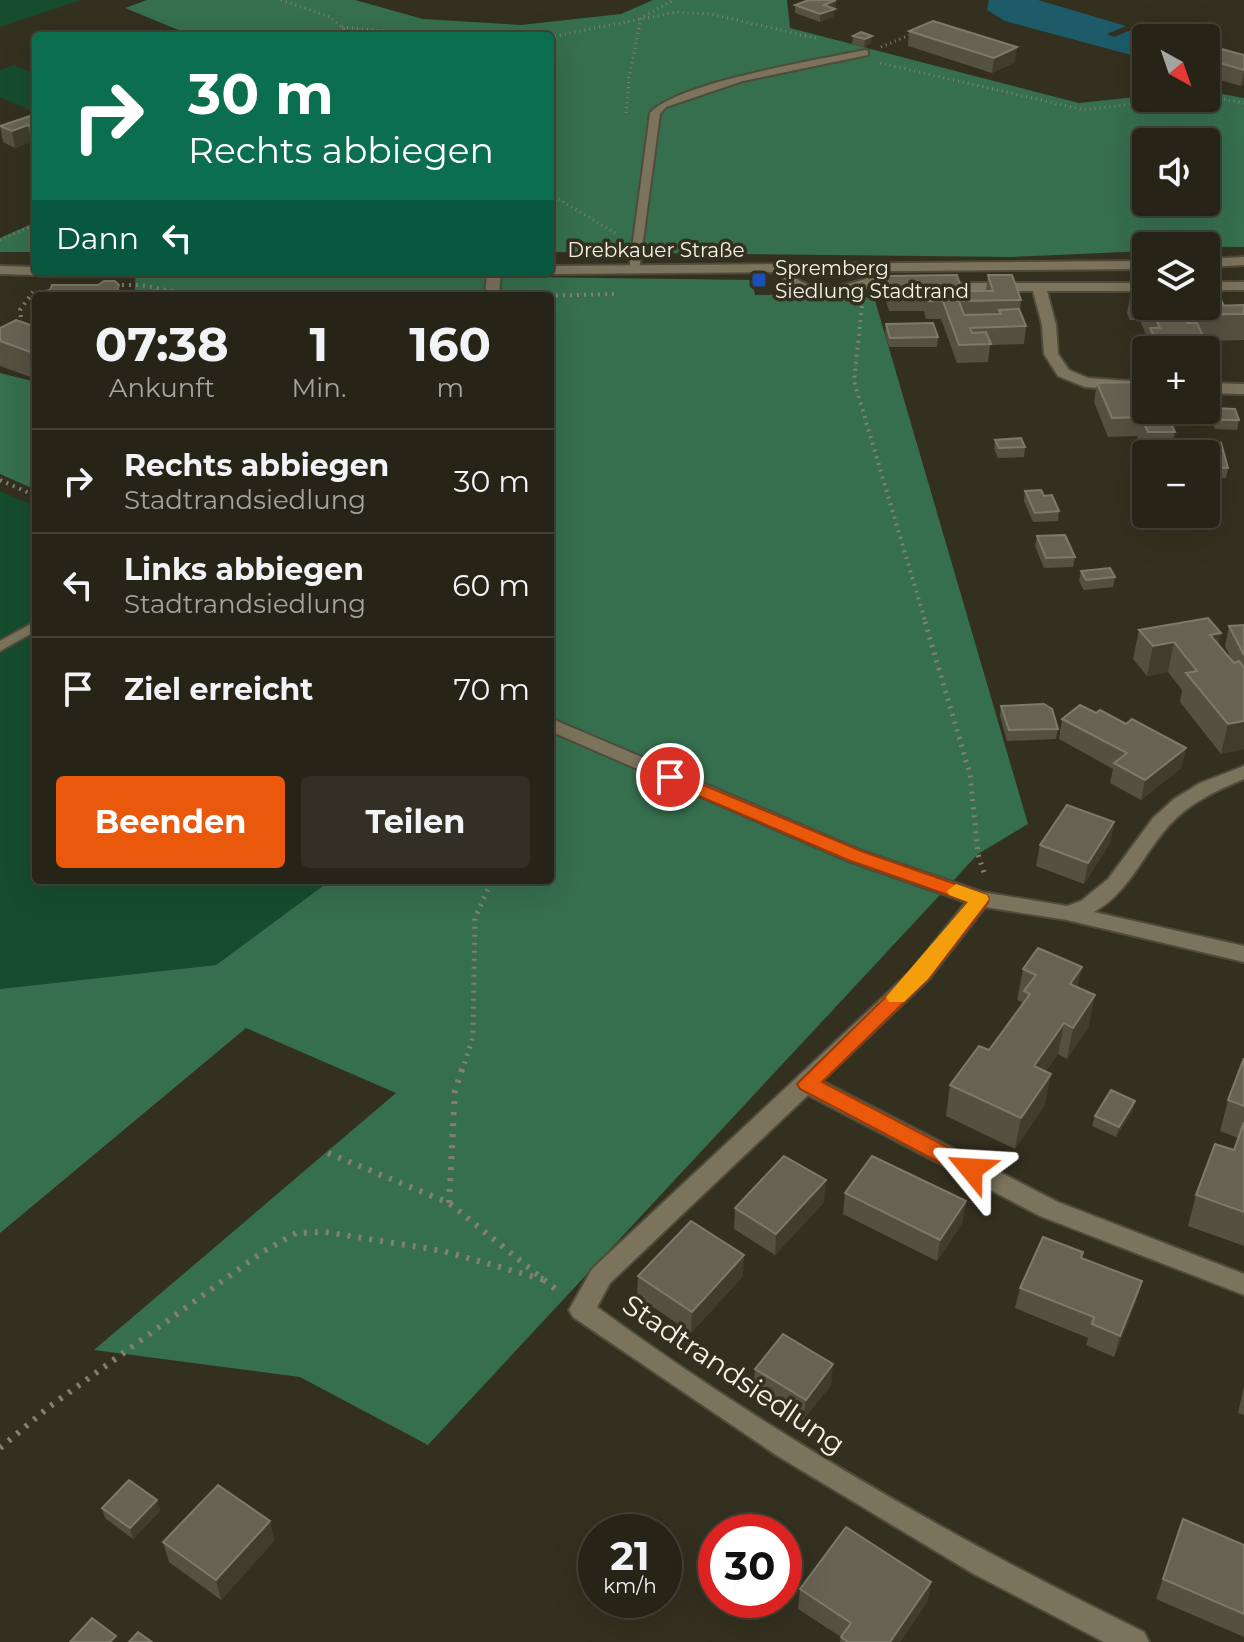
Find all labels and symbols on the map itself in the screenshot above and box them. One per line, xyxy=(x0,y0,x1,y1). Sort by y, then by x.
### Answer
north arrow xyxy=(1132,24,1220,112)
street label: Drebkauer Straße xyxy=(567,238,745,262)
place label: Spremberg Siedlung Stadtrand xyxy=(775,256,969,303)
marker: Spremberg Siedlung Stadtrand xyxy=(750,271,768,289)
pin xyxy=(636,743,704,811)
position arrow xyxy=(929,1127,1013,1211)
street label: Stadtrandsiedlung xyxy=(616,1287,852,1461)
speed limit sign: 30 xyxy=(698,1514,802,1618)

